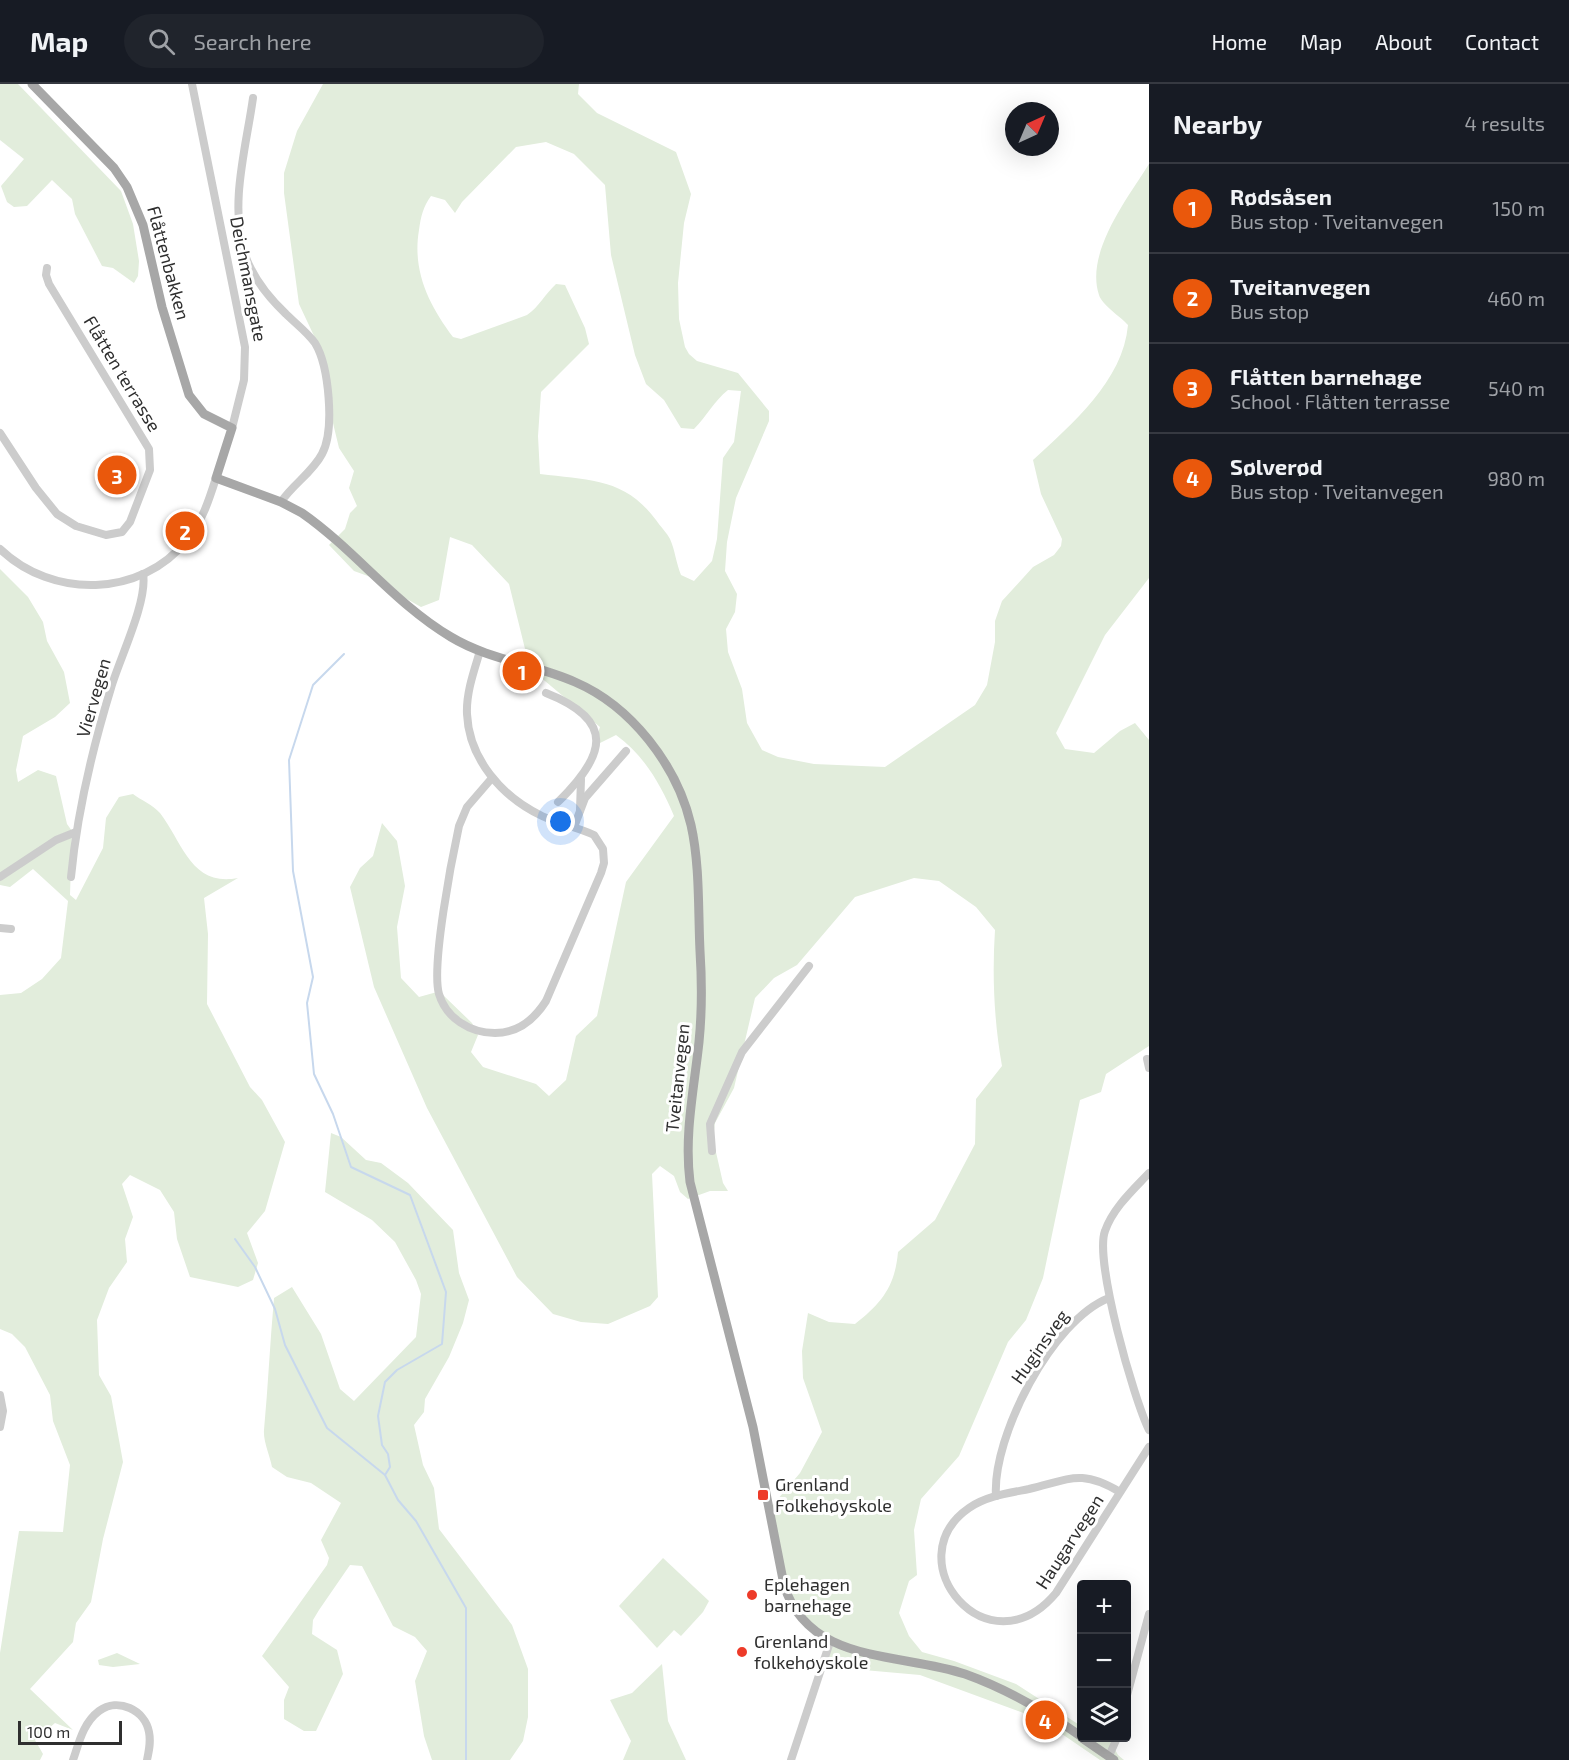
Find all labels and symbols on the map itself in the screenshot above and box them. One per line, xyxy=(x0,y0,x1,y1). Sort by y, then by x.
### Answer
north arrow xyxy=(1005,102,1059,156)
street label: Flåttenbakken xyxy=(143,203,195,322)
street label: Deichmansgate xyxy=(226,214,272,343)
street label: Flåtten terrasse xyxy=(80,312,166,435)
pin: 3 xyxy=(98,452,136,498)
pin: 2 xyxy=(166,508,204,554)
pin: 1 xyxy=(502,648,542,694)
street label: Viervegen xyxy=(71,656,115,740)
your location xyxy=(546,807,575,836)
street label: Tveitanvegen xyxy=(660,1022,694,1133)
street label: Huginsveg xyxy=(1006,1305,1073,1388)
place label: Grenland Folkehøyskole xyxy=(775,1473,892,1516)
marker: Grenland Folkehøyskole xyxy=(756,1488,770,1502)
street label: Haugarvegen xyxy=(1030,1490,1108,1593)
place label: Eplehagen barnehage xyxy=(764,1573,851,1616)
marker: Eplehagen barnehage xyxy=(745,1588,759,1602)
place label: Grenland folkehøyskole xyxy=(754,1630,868,1673)
marker: Grenland folkehøyskole xyxy=(735,1645,749,1659)
pin: 4 xyxy=(1026,1698,1064,1742)
scale bar xyxy=(18,1718,122,1746)

